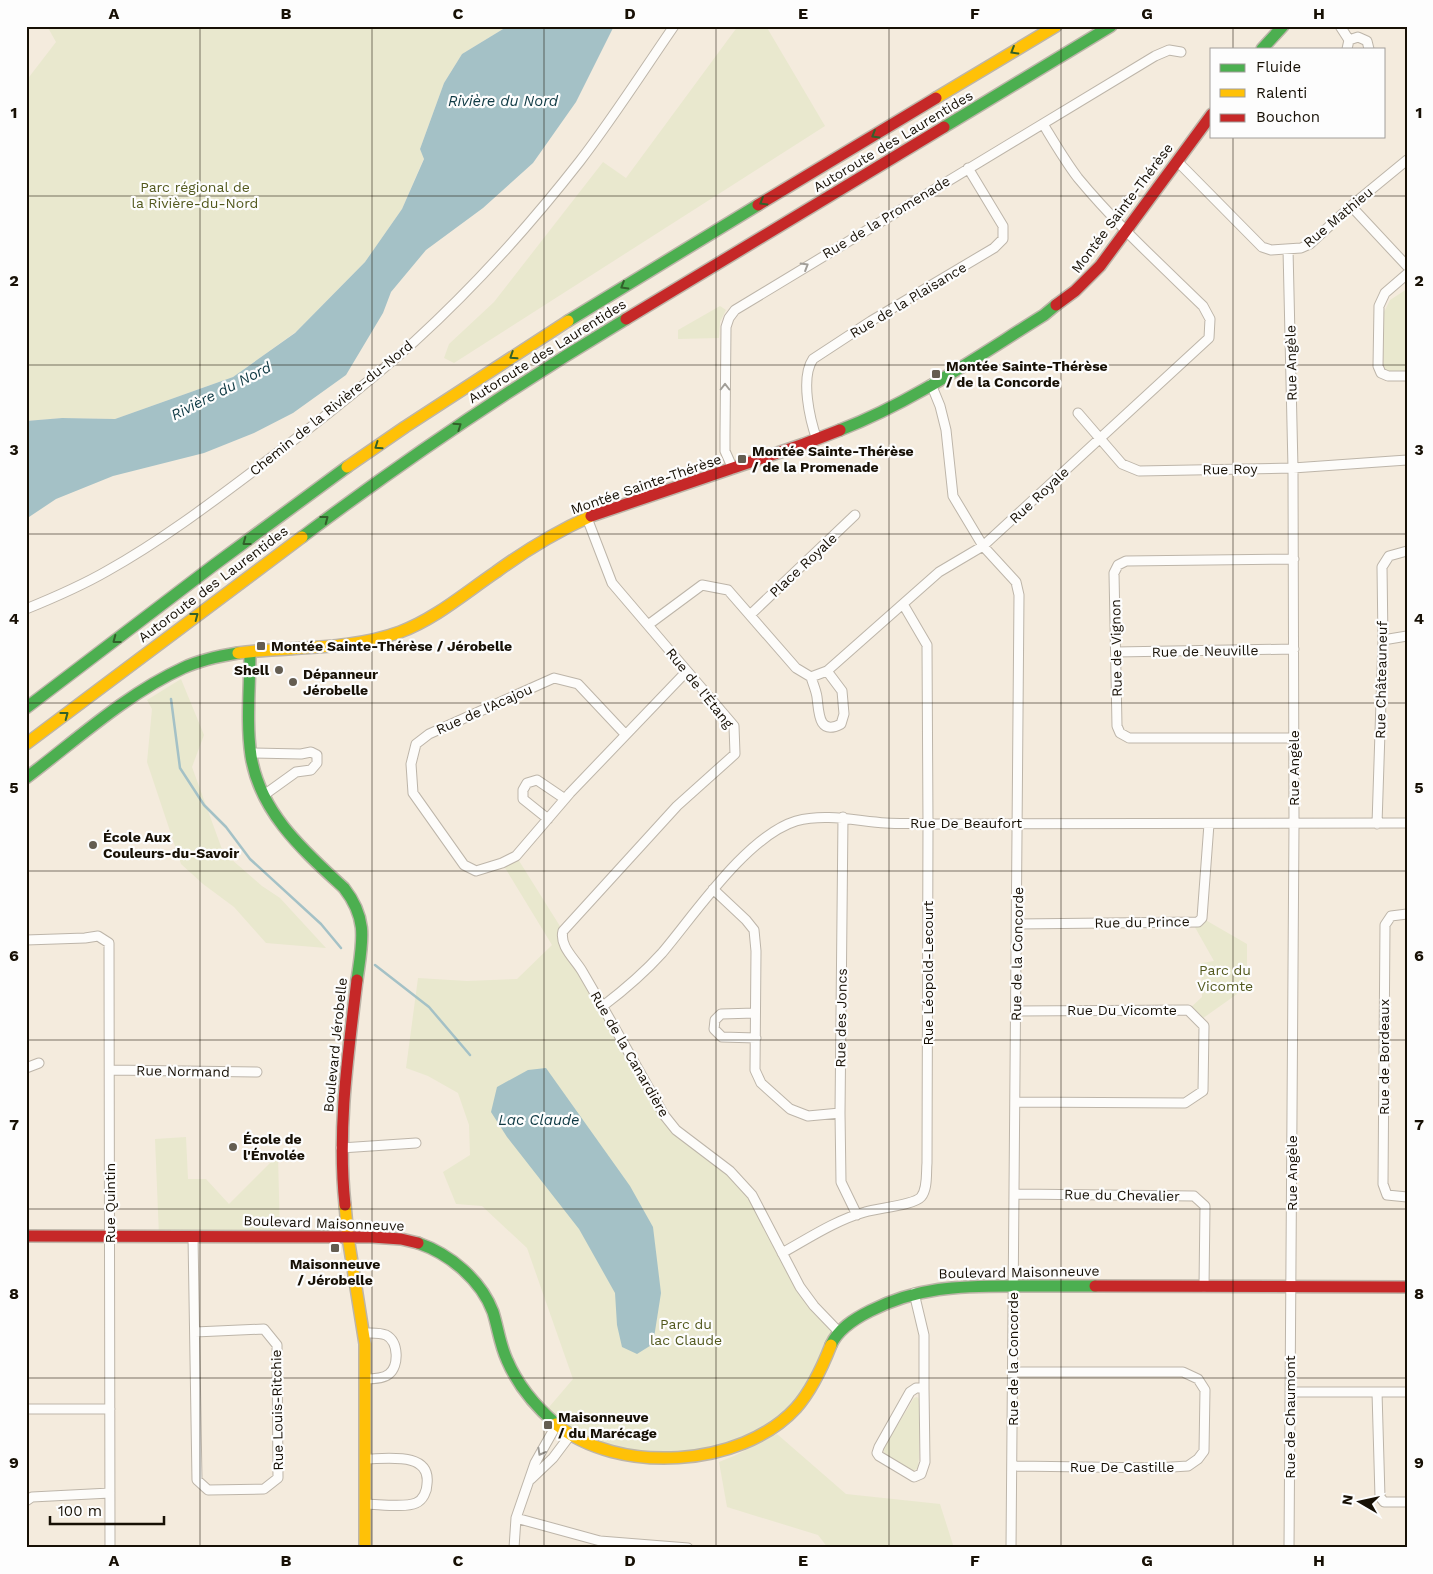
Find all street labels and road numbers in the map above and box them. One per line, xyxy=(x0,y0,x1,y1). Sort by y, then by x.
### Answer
street label: Autoroute des Laurentides xyxy=(810,87,976,195)
street label: Montée Sainte-Thérèse xyxy=(1068,140,1176,276)
street label: Rue de la Promenade xyxy=(819,172,953,262)
street label: Rue Mathieu xyxy=(1300,184,1376,250)
street label: Rue de la Plaisance xyxy=(847,259,969,341)
street label: Autoroute des Laurentides xyxy=(465,296,629,406)
street label: Rue Angèle xyxy=(1282,325,1300,401)
street label: Chemin de la Rivière-du-Nord xyxy=(246,337,416,479)
street label: Montée Sainte-Thérèse xyxy=(569,451,723,517)
street label: Rue Roy xyxy=(1202,461,1258,477)
street label: Rue Royale xyxy=(1006,463,1072,527)
street label: Autoroute des Laurentides xyxy=(135,522,291,646)
street label: Place Royale xyxy=(766,530,840,600)
street label: Rue de Vignon xyxy=(1107,599,1125,697)
street label: Rue Châteauneuf xyxy=(1372,620,1390,739)
street label: Rue de Neuville xyxy=(1151,642,1259,660)
street label: Rue de l'Étang xyxy=(663,645,737,732)
street label: Rue de l'Acajou xyxy=(433,681,535,737)
street label: Rue Angèle xyxy=(1286,730,1302,806)
street label: Rue De Beaufort xyxy=(910,815,1022,831)
street label: Rue de la Concorde xyxy=(1008,887,1026,1021)
street label: Rue Léopold-Lecourt xyxy=(920,900,936,1045)
street label: Rue du Prince xyxy=(1094,913,1190,931)
street label: Rue des Joncs xyxy=(832,968,850,1068)
street label: Boulevard Jérobelle xyxy=(320,977,350,1113)
street label: Rue de la Canardière xyxy=(587,988,673,1120)
street label: Rue de Bordeaux xyxy=(1376,999,1392,1115)
street label: Rue Du Vicomte xyxy=(1067,1002,1177,1018)
street label: Rue Normand xyxy=(136,1062,230,1080)
street label: Rue Angèle xyxy=(1284,1135,1300,1211)
street label: Rue Quintin xyxy=(102,1163,118,1243)
street label: Rue du Chevalier xyxy=(1064,1186,1180,1204)
street label: Boulevard Maisonneuve xyxy=(243,1212,405,1234)
street label: Boulevard Maisonneuve xyxy=(938,1263,1100,1281)
street label: Rue de la Concorde xyxy=(1005,1292,1021,1426)
street label: Rue Louis-Ritchie xyxy=(268,1349,286,1471)
street label: Rue de Chaumont xyxy=(1282,1355,1298,1479)
street label: Rue De Castille xyxy=(1070,1459,1174,1475)

